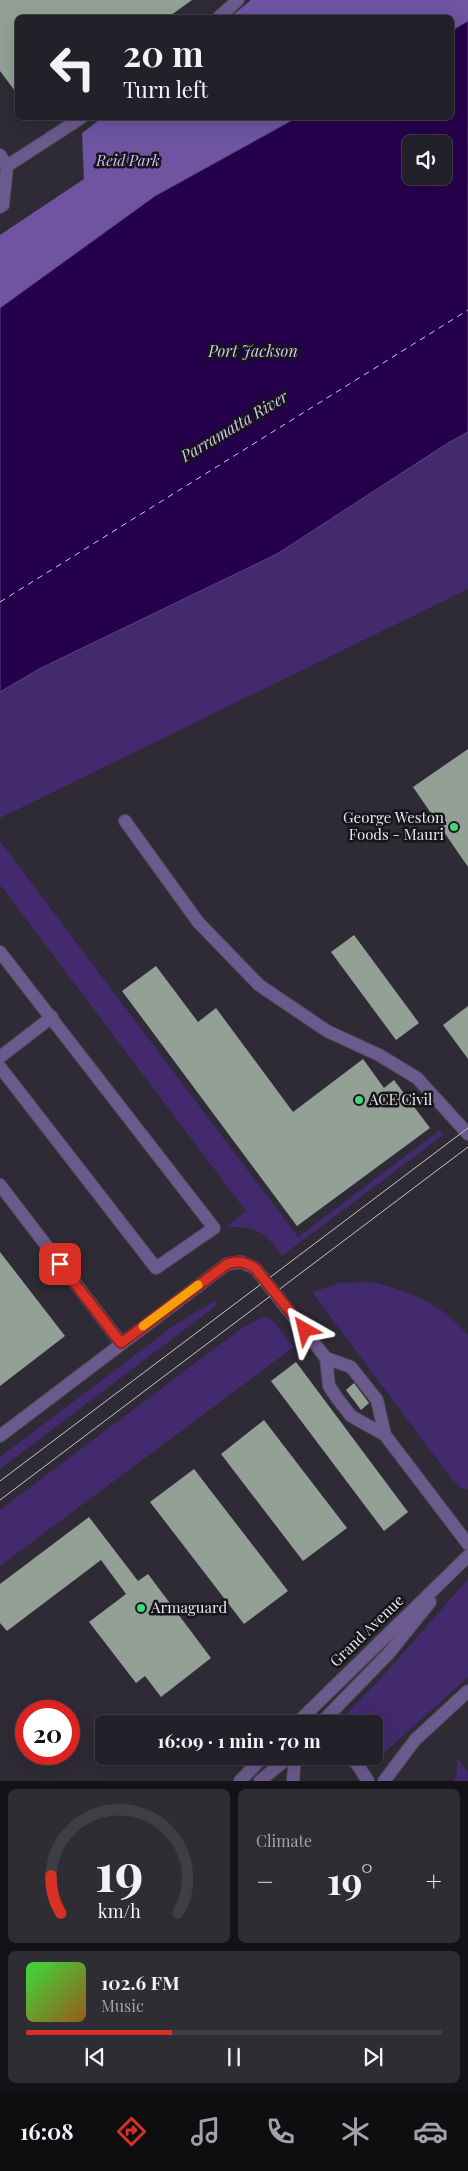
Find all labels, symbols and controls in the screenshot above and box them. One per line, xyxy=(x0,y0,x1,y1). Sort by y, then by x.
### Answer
text: 20 m xyxy=(123,29,204,76)
icon: left xyxy=(40,35,105,100)
text: Turn left xyxy=(123,74,208,104)
map controls xyxy=(402,135,452,185)
button: sound xyxy=(402,135,452,185)
park label: Reid Park xyxy=(95,150,160,170)
water label: Port Jackson xyxy=(207,340,298,361)
water label: Parramatta River xyxy=(175,385,292,466)
place label: George Weston Foods - Mauri xyxy=(343,807,445,844)
marker: George Weston Foods - Mauri xyxy=(448,821,460,833)
place label: ACE Civil xyxy=(368,1089,432,1109)
marker: ACE Civil xyxy=(353,1094,365,1106)
pin xyxy=(39,1243,81,1285)
icon: arrive xyxy=(46,1250,74,1278)
position arrow xyxy=(278,1303,330,1355)
street label: Grand Avenue xyxy=(325,1590,407,1671)
place label: Armaguard xyxy=(150,1597,227,1617)
marker: Armaguard xyxy=(135,1602,147,1614)
speed limit sign: 20 xyxy=(15,1700,80,1765)
text: 16:09 · 1 min · 70 m xyxy=(157,1727,321,1753)
text: Climate xyxy=(256,1830,312,1851)
text: 19 xyxy=(95,1836,143,1905)
text: 19° xyxy=(327,1854,373,1905)
text: − xyxy=(256,1862,274,1899)
text: + xyxy=(426,1862,442,1899)
text: km/h xyxy=(98,1899,141,1922)
text: 102.6 FM xyxy=(101,1969,180,1995)
text: Music xyxy=(101,1995,144,2016)
icon: previous xyxy=(81,2043,109,2071)
icon: pause xyxy=(220,2043,248,2071)
icon: next xyxy=(359,2043,387,2071)
icon: directions xyxy=(114,2114,149,2149)
icon: music xyxy=(188,2114,223,2149)
icon: phone xyxy=(263,2114,298,2149)
icon: climate xyxy=(338,2114,373,2149)
icon: car xyxy=(413,2114,448,2149)
text: 16:08 xyxy=(20,2116,74,2146)

